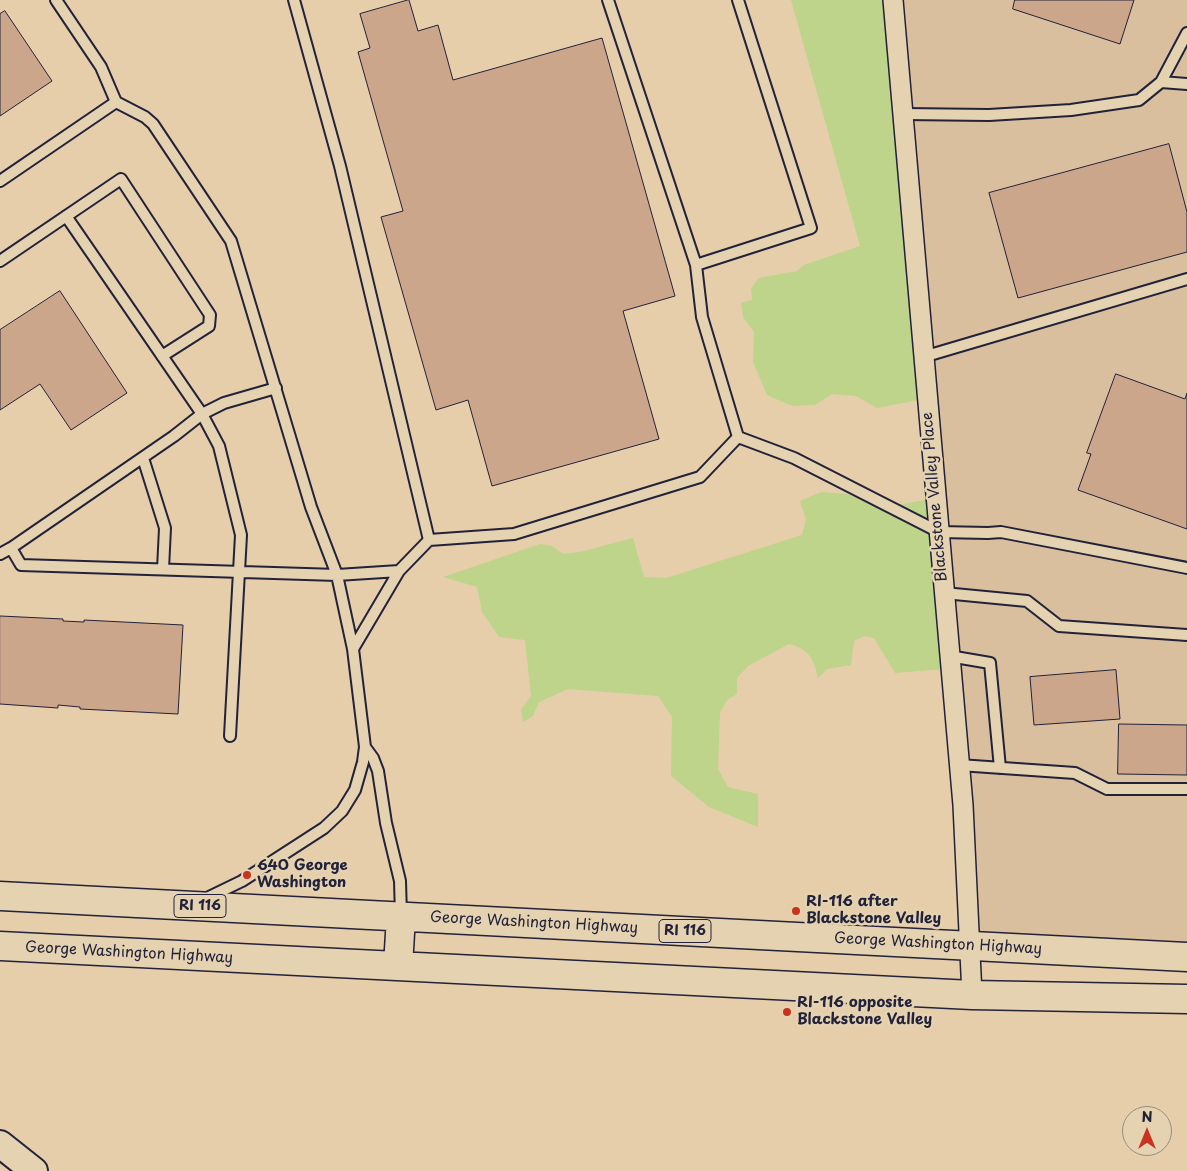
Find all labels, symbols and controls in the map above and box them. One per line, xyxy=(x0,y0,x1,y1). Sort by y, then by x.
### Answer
street label: Blackstone Valley Place xyxy=(919,411,951,583)
place label: 640 George Washington xyxy=(257,857,348,892)
marker: 640 George Washington xyxy=(241,869,253,881)
place label: RI-116 after Blackstone Valley xyxy=(806,893,941,928)
road number: RI 116 xyxy=(174,894,226,918)
marker: RI-116 after Blackstone Valley xyxy=(790,905,802,917)
street label: George Washington Highway xyxy=(430,909,638,937)
road number: RI 116 xyxy=(659,919,711,942)
street label: George Washington Highway xyxy=(834,930,1042,958)
street label: George Washington Highway xyxy=(25,939,233,967)
place label: RI-116 opposite Blackstone Valley xyxy=(797,994,932,1029)
marker: RI-116 opposite Blackstone Valley xyxy=(781,1006,793,1018)
north arrow xyxy=(1122,1106,1172,1156)
text: N xyxy=(1141,1106,1153,1127)

